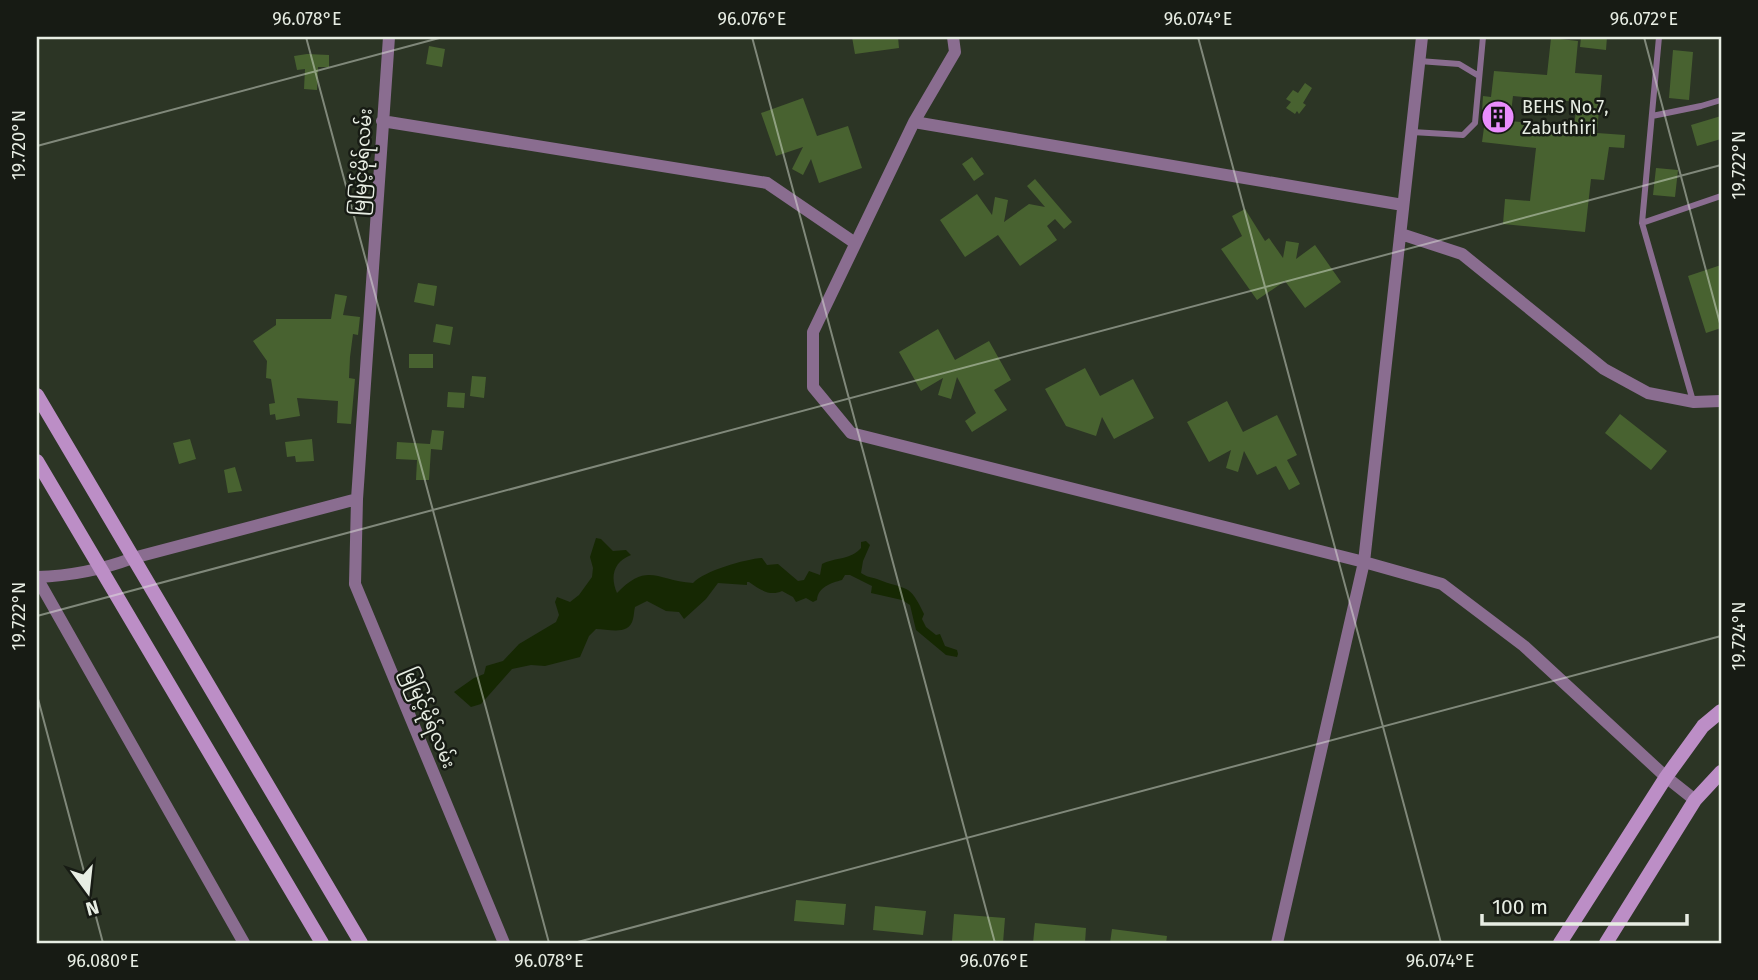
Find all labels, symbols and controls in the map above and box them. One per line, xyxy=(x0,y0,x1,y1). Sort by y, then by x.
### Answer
text: 96.078°E xyxy=(272,8,342,30)
text: 96.076°E xyxy=(718,8,786,30)
text: 96.074°E xyxy=(1164,8,1232,30)
text: 96.072°E xyxy=(1610,8,1678,30)
place label: BEHS No.7, Zabuthiri xyxy=(1522,96,1609,139)
building icon: BEHS No.7, Zabuthiri xyxy=(1479,98,1517,136)
street label: မြမြင့်မိုရ်လမ်း xyxy=(344,107,381,217)
text: 19.720°N xyxy=(8,110,30,180)
text: 19.722°N xyxy=(1728,131,1750,199)
text: 19.722°N xyxy=(8,582,30,650)
text: 19.724°N xyxy=(1728,602,1750,671)
street label: မြမြင့်မိုရ်လမ်း xyxy=(394,663,463,773)
north arrow xyxy=(52,858,122,928)
scale bar xyxy=(1482,882,1686,926)
text: 100 m xyxy=(1492,894,1548,920)
text: N xyxy=(83,895,101,921)
text: 96.080°E xyxy=(67,950,139,972)
text: 96.078°E xyxy=(514,950,584,972)
text: 96.076°E xyxy=(960,950,1028,972)
text: 96.074°E xyxy=(1406,950,1474,972)

